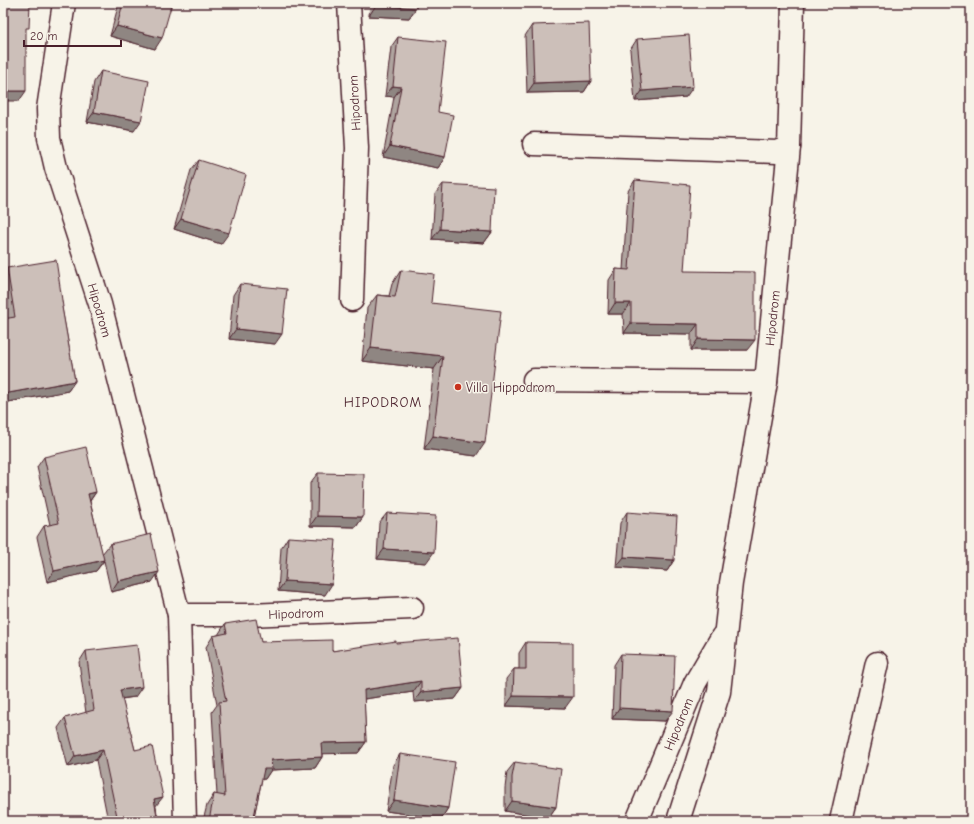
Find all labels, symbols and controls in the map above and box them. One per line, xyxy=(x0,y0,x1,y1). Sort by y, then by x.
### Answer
scale bar xyxy=(24,22,121,48)
text: 20 m xyxy=(30,29,58,43)
street label: Hipodrom xyxy=(346,75,363,131)
street label: Hipodrom xyxy=(85,281,114,339)
street label: Hipodrom xyxy=(762,290,783,346)
place label: Villa Hippodrom xyxy=(466,380,555,395)
marker: Villa Hippodrom xyxy=(453,382,463,392)
district label: HIPODROM xyxy=(344,394,422,411)
street label: Hipodrom xyxy=(268,605,324,622)
street label: Hipodrom xyxy=(661,696,696,753)

